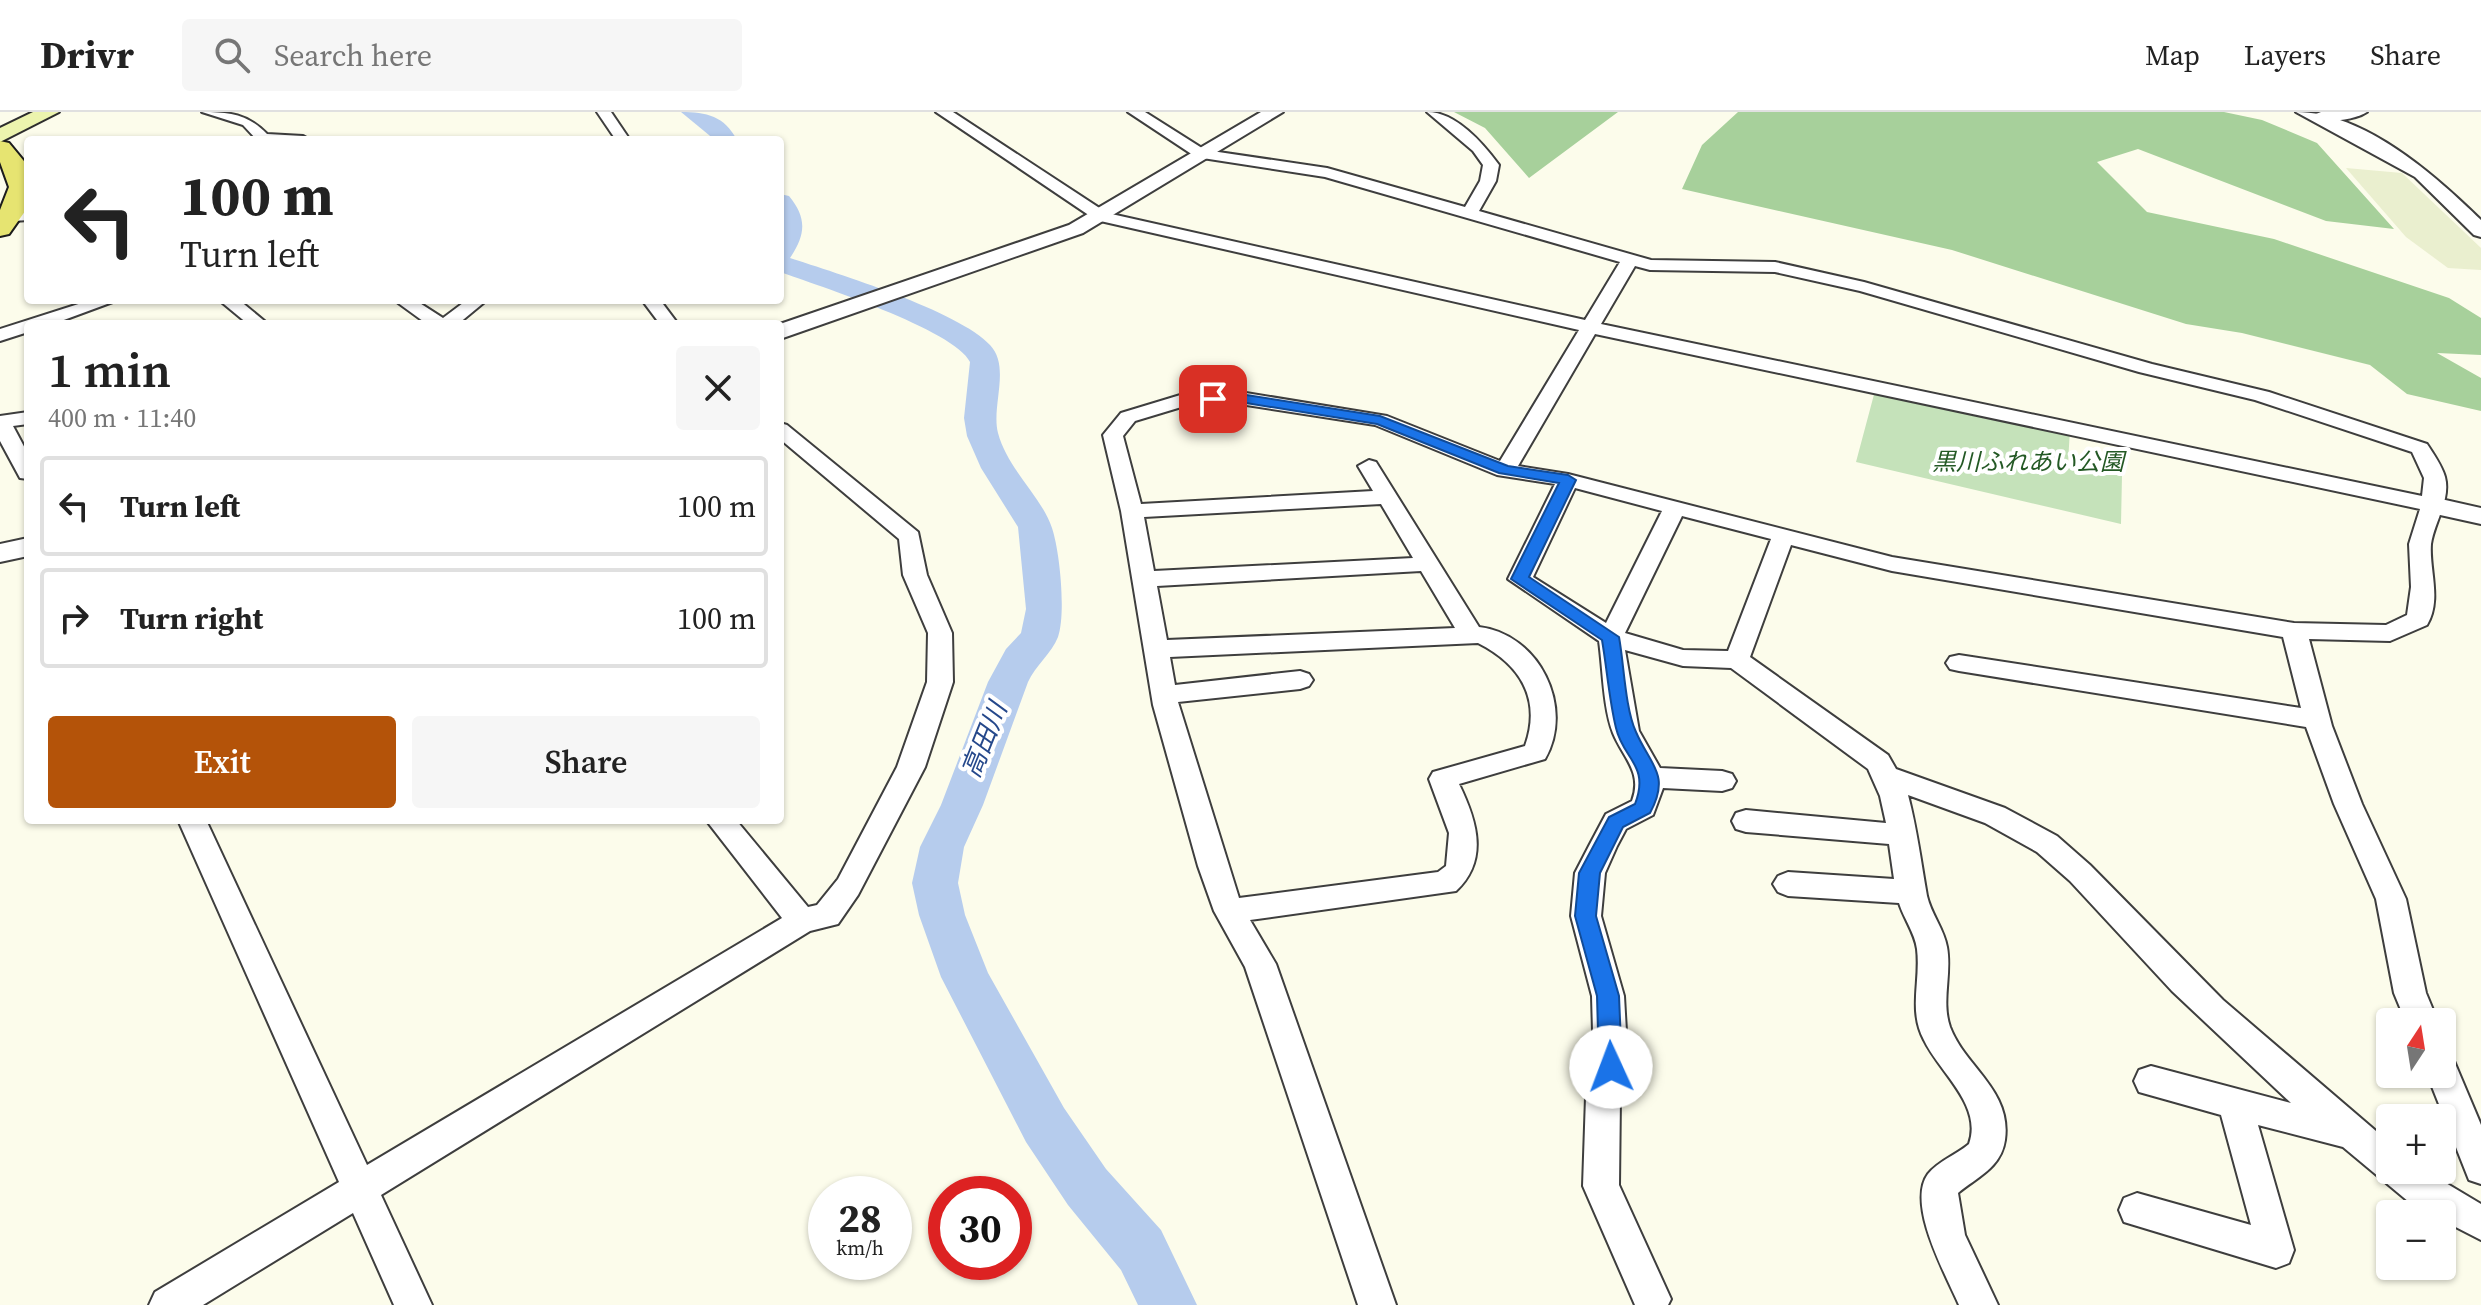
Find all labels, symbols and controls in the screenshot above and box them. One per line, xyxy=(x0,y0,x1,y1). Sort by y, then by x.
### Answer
search box xyxy=(182,19,742,91)
text: Drivr xyxy=(40,29,134,81)
icon: search xyxy=(210,33,254,77)
text: Search here xyxy=(274,35,432,76)
text: Map xyxy=(2145,36,2200,74)
text: Layers xyxy=(2244,36,2326,74)
text: Share xyxy=(2370,36,2441,74)
text: 100 m xyxy=(180,157,334,234)
icon: left xyxy=(48,168,152,272)
text: Turn left xyxy=(180,230,319,279)
text: 1 min xyxy=(48,337,171,403)
button: close xyxy=(676,346,760,430)
pin xyxy=(1179,365,1247,433)
icon: arrive xyxy=(1191,377,1235,421)
text: 400 m · 11:40 xyxy=(48,400,196,436)
park label: 黒川ふれあい公園 xyxy=(1932,445,2127,478)
icon: left xyxy=(52,484,96,528)
text: Turn left xyxy=(120,486,240,527)
text: 100 m xyxy=(677,486,756,527)
icon: right xyxy=(52,596,96,640)
text: Turn right xyxy=(120,598,263,639)
text: 100 m xyxy=(677,598,756,639)
water label: 高田川 xyxy=(953,694,1016,783)
button: Exit xyxy=(48,716,396,808)
button: Share xyxy=(412,716,760,808)
north arrow xyxy=(2376,1008,2456,1088)
map controls xyxy=(2376,1008,2456,1280)
position arrow xyxy=(1569,1025,1653,1109)
button: + xyxy=(2376,1104,2456,1184)
speed limit sign: 30 xyxy=(928,1176,1032,1280)
text: 28 xyxy=(838,1191,882,1245)
button: − xyxy=(2376,1200,2456,1280)
text: km/h xyxy=(836,1234,884,1262)

